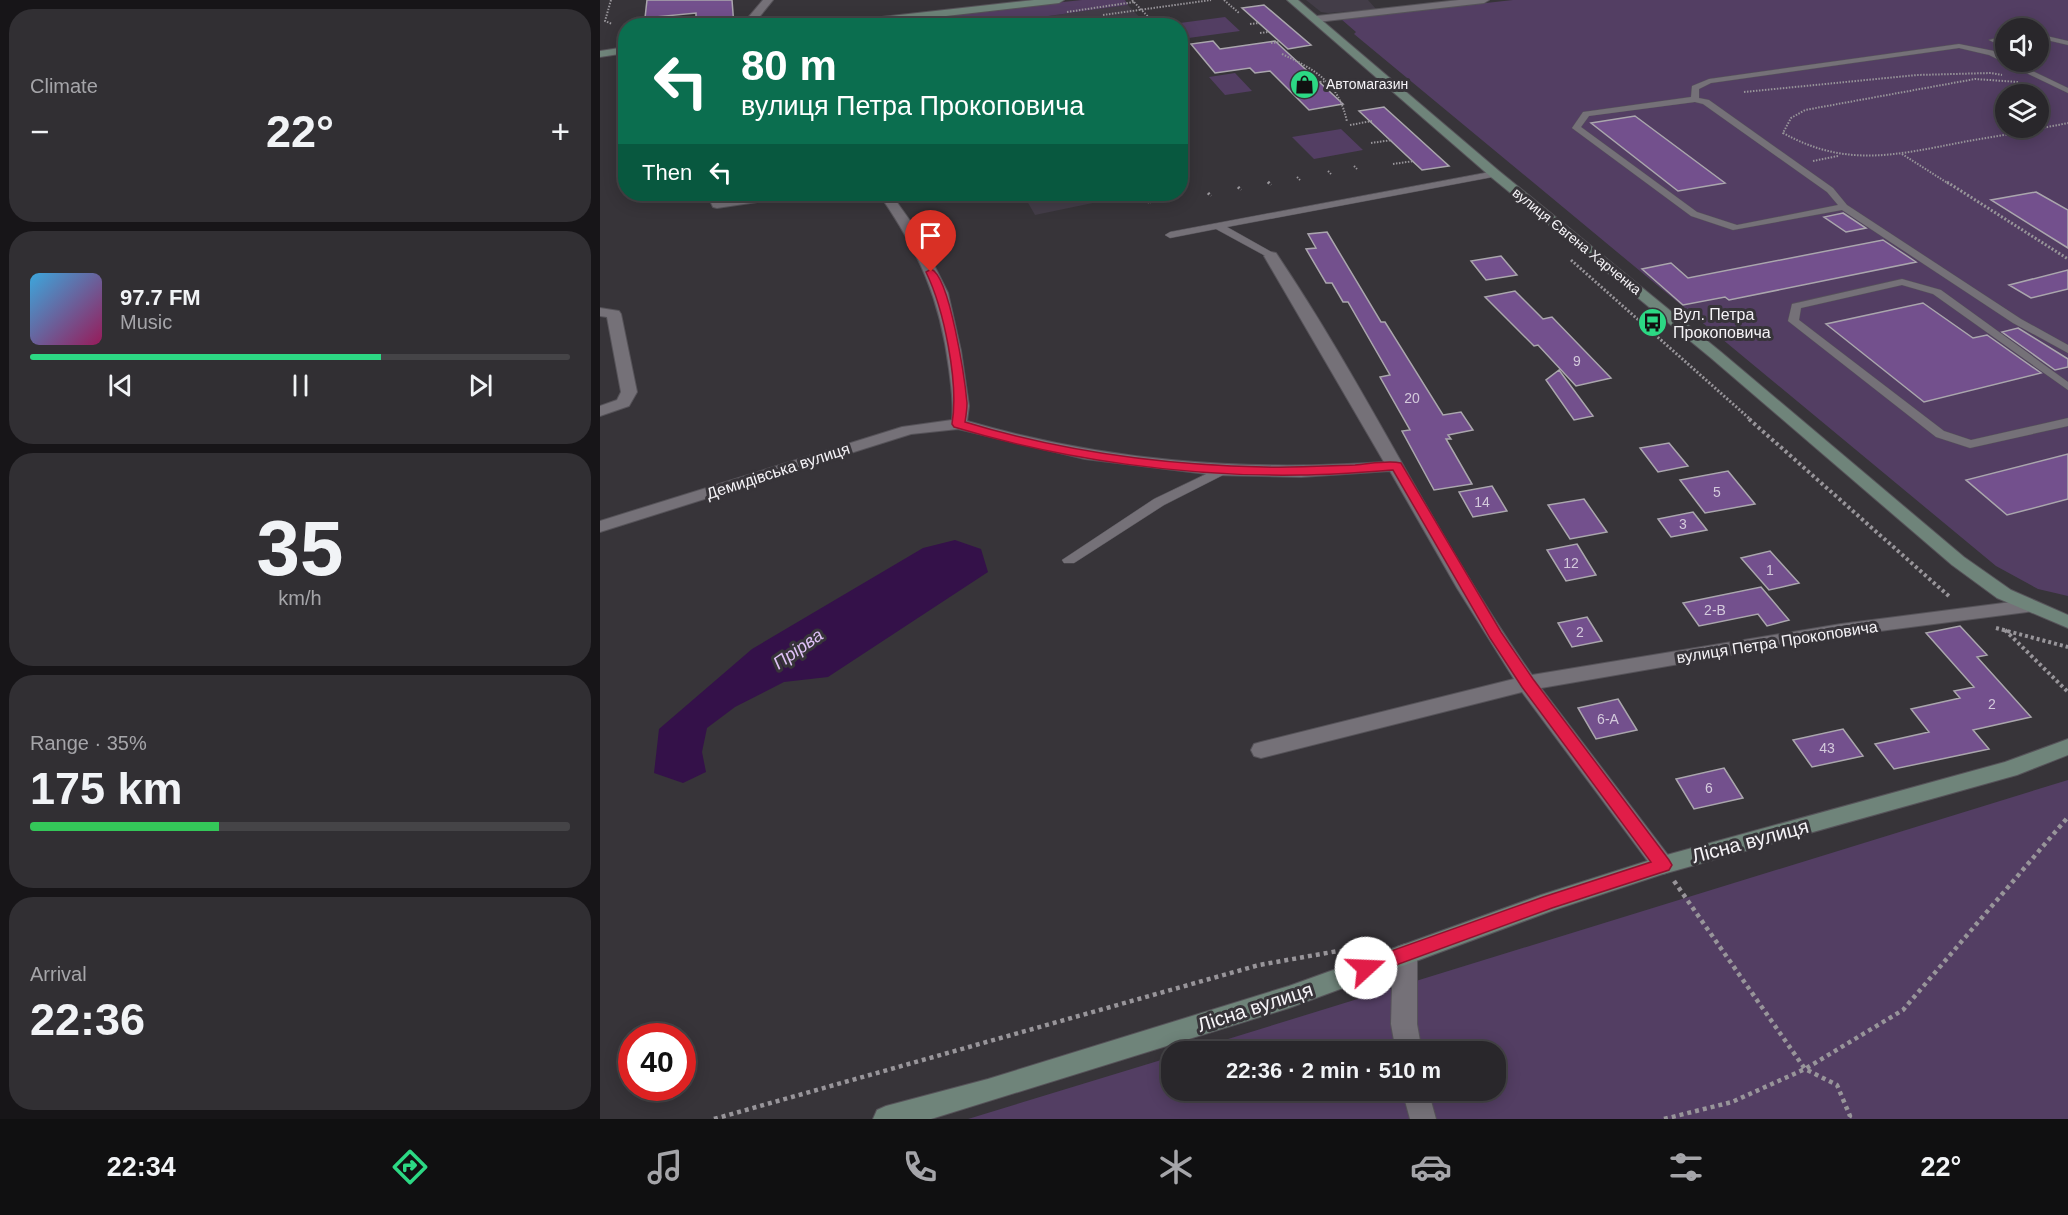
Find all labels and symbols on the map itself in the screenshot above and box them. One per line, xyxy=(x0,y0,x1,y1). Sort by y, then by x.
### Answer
shop icon: Автомагазин xyxy=(1289,68,1321,100)
place label: Автомагазин xyxy=(1326,76,1408,92)
street label: вулиця Євгена Харченка xyxy=(1510,184,1645,298)
pin xyxy=(905,210,956,272)
place label: Вул. Петра Прокоповича xyxy=(1673,306,1771,341)
bus stop icon: Вул. Петра Прокоповича xyxy=(1636,307,1668,339)
house number: 9 xyxy=(1573,353,1581,369)
house number: 20 xyxy=(1404,390,1420,406)
street label: Демидівська вулиця xyxy=(704,440,852,502)
house number: 5 xyxy=(1713,484,1721,500)
house number: 14 xyxy=(1474,494,1490,510)
house number: 3 xyxy=(1679,516,1687,532)
house number: 12 xyxy=(1563,555,1579,571)
house number: 1 xyxy=(1766,562,1774,578)
house number: 2-В xyxy=(1704,602,1726,618)
street label: вулиця Петра Прокоповича xyxy=(1675,618,1879,666)
house number: 2 xyxy=(1576,624,1584,640)
water label: Прірва xyxy=(769,625,827,673)
house number: 2 xyxy=(1988,696,1996,712)
house number: 6-А xyxy=(1597,711,1620,727)
house number: 43 xyxy=(1819,740,1835,756)
house number: 6 xyxy=(1705,780,1713,796)
street label: Лісна вулиця xyxy=(1689,815,1811,867)
position arrow xyxy=(1334,936,1398,1000)
street label: Лісна вулиця xyxy=(1194,978,1316,1036)
speed limit sign: 40 xyxy=(618,1023,696,1101)

